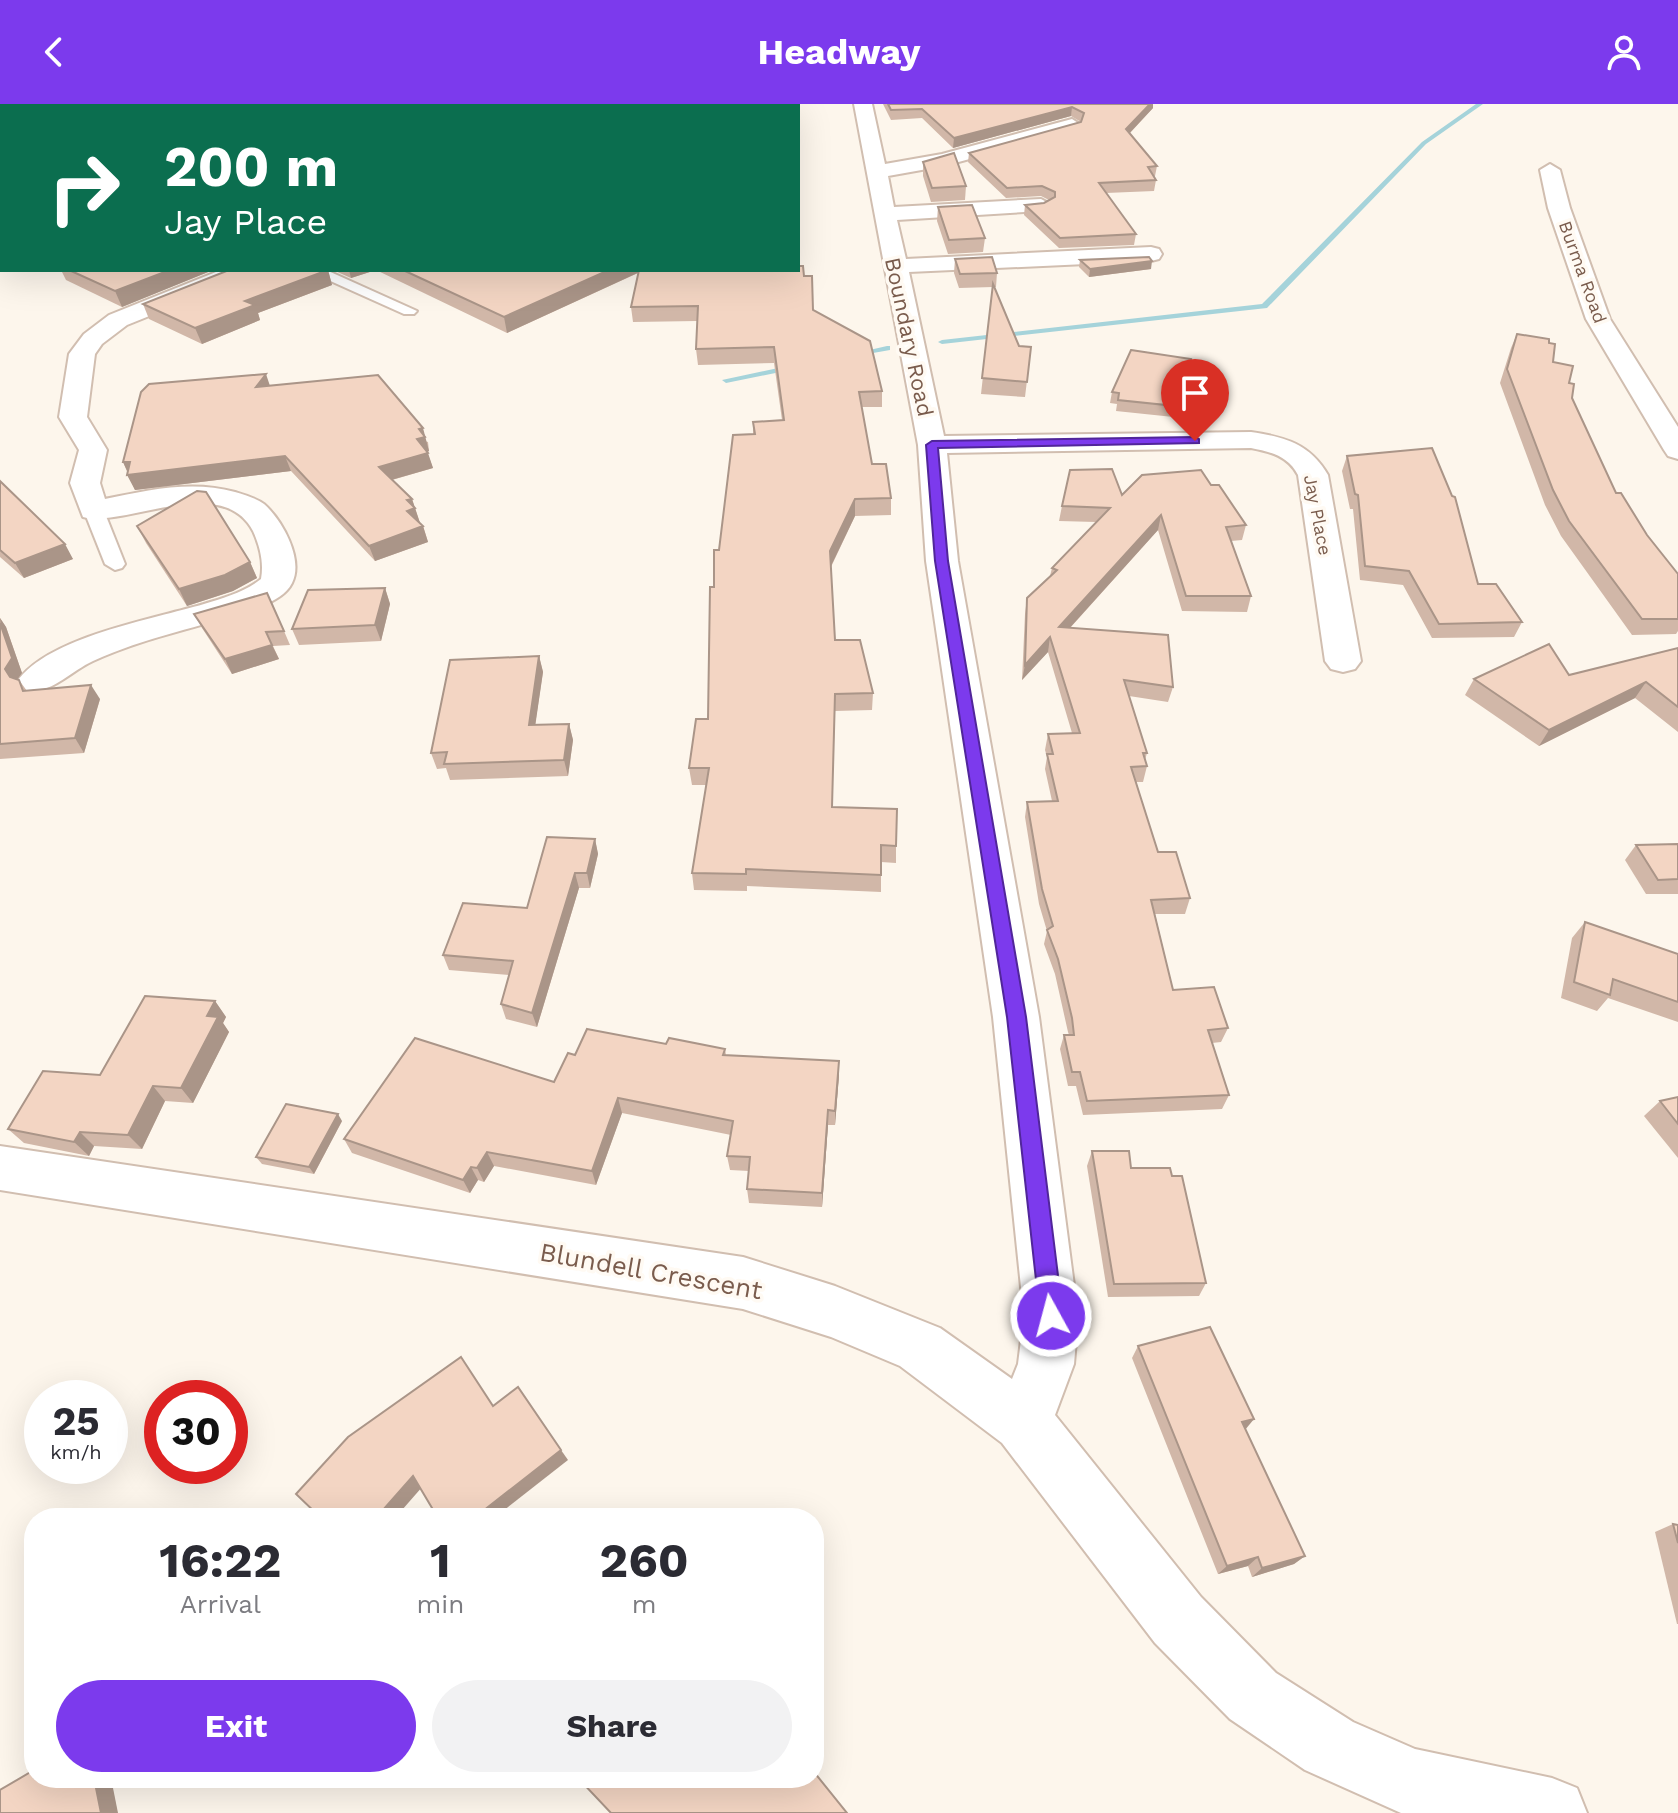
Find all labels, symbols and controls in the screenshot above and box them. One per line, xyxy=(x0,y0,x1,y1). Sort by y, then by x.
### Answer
icon: back xyxy=(32,30,76,74)
icon: person xyxy=(1602,30,1646,74)
text: Headway xyxy=(758,31,920,73)
text: 200 m xyxy=(164,134,338,200)
icon: right xyxy=(32,136,136,240)
text: Jay Place xyxy=(164,201,327,243)
street label: Burma Road xyxy=(1555,218,1611,326)
street label: Boundary Road xyxy=(880,255,938,419)
pin xyxy=(1161,359,1229,441)
icon: arrive xyxy=(1173,371,1217,415)
street label: Jay Place xyxy=(1300,473,1336,557)
street label: Blundell Crescent xyxy=(537,1237,765,1305)
position arrow xyxy=(1009,1274,1093,1358)
speed limit sign: 30 xyxy=(144,1380,248,1484)
text: 25 xyxy=(52,1398,100,1445)
text: km/h xyxy=(50,1440,102,1464)
text: 16:22 xyxy=(159,1532,281,1589)
text: 1 xyxy=(430,1532,451,1589)
text: 260 xyxy=(600,1532,689,1589)
text: Arrival xyxy=(180,1589,261,1619)
text: min xyxy=(417,1589,464,1619)
text: m xyxy=(632,1589,657,1619)
button: Exit xyxy=(56,1680,416,1772)
button: Share xyxy=(432,1680,792,1772)

